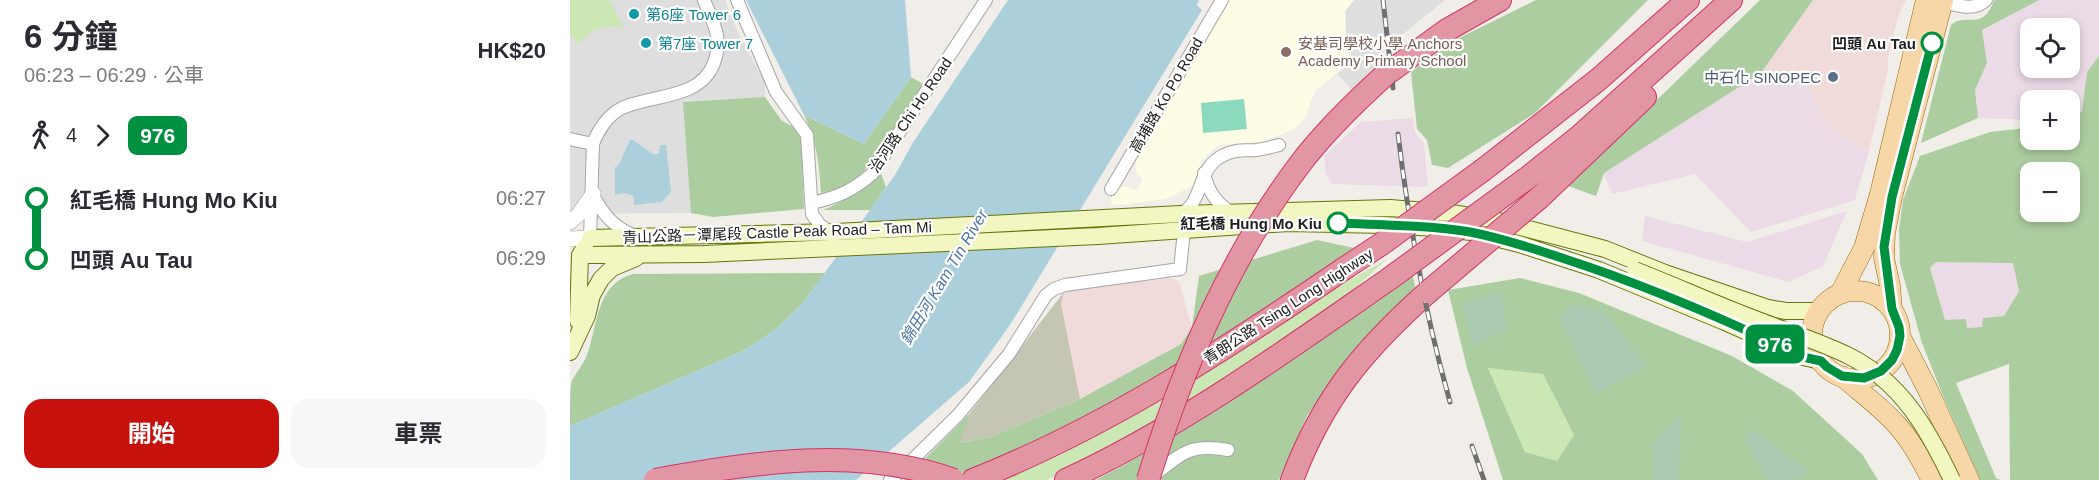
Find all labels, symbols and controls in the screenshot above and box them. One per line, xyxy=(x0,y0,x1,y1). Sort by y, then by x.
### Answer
place label: 第6座 Tower 6 xyxy=(646,6,741,23)
marker: 第6座 Tower 6 xyxy=(627,7,641,21)
text: 6 分鐘 xyxy=(24,18,118,55)
map controls xyxy=(2020,18,2080,222)
button: locate xyxy=(2020,18,2080,78)
marker: 凹頭 Au Tau xyxy=(1921,32,1943,54)
street label: 高埔路 Ko Po Road xyxy=(1126,34,1206,156)
place label: 第7座 Tower 7 xyxy=(658,35,753,52)
place label: 安基司學校小學 Anchors Academy Primary School xyxy=(1298,35,1466,69)
place label: 凹頭 Au Tau xyxy=(1832,35,1916,52)
marker: 第7座 Tower 7 xyxy=(639,36,653,50)
text: HK$20 xyxy=(478,38,546,63)
marker: 安基司學校小學 Anchors Academy Primary School xyxy=(1279,45,1293,59)
street label: 治河路 Chi Ho Road xyxy=(865,54,955,176)
text: 06:23 – 06:29 · 公車 xyxy=(24,64,204,86)
place label: 中石化 SINOPEC xyxy=(1704,69,1821,86)
marker: 中石化 SINOPEC xyxy=(1826,70,1840,84)
button: + xyxy=(2020,90,2080,150)
icon: walk xyxy=(24,119,57,152)
icon: forward xyxy=(86,119,119,152)
text: 4 xyxy=(66,124,77,146)
text: 976 xyxy=(140,124,175,147)
button: − xyxy=(2020,162,2080,222)
text: 06:27 xyxy=(496,187,546,209)
text: 紅毛橋 Hung Mo Kiu xyxy=(70,188,278,213)
water label: 錦田河 Kam Tin River xyxy=(897,206,991,347)
marker: 紅毛橋 Hung Mo Kiu xyxy=(1327,212,1349,234)
place label: 紅毛橋 Hung Mo Kiu xyxy=(1180,215,1322,232)
street label: 青山公路－潭尾段 Castle Peak Road – Tam Mi xyxy=(622,218,932,246)
street label: 青朗公路 Tsing Long Highway xyxy=(1200,245,1376,367)
text: 06:29 xyxy=(496,247,546,269)
text: 凹頭 Au Tau xyxy=(70,248,193,273)
line badge: 976 xyxy=(1740,324,1810,364)
text: 976 xyxy=(1757,333,1793,356)
button: 開始 xyxy=(24,399,279,468)
button: 車票 xyxy=(291,399,546,468)

